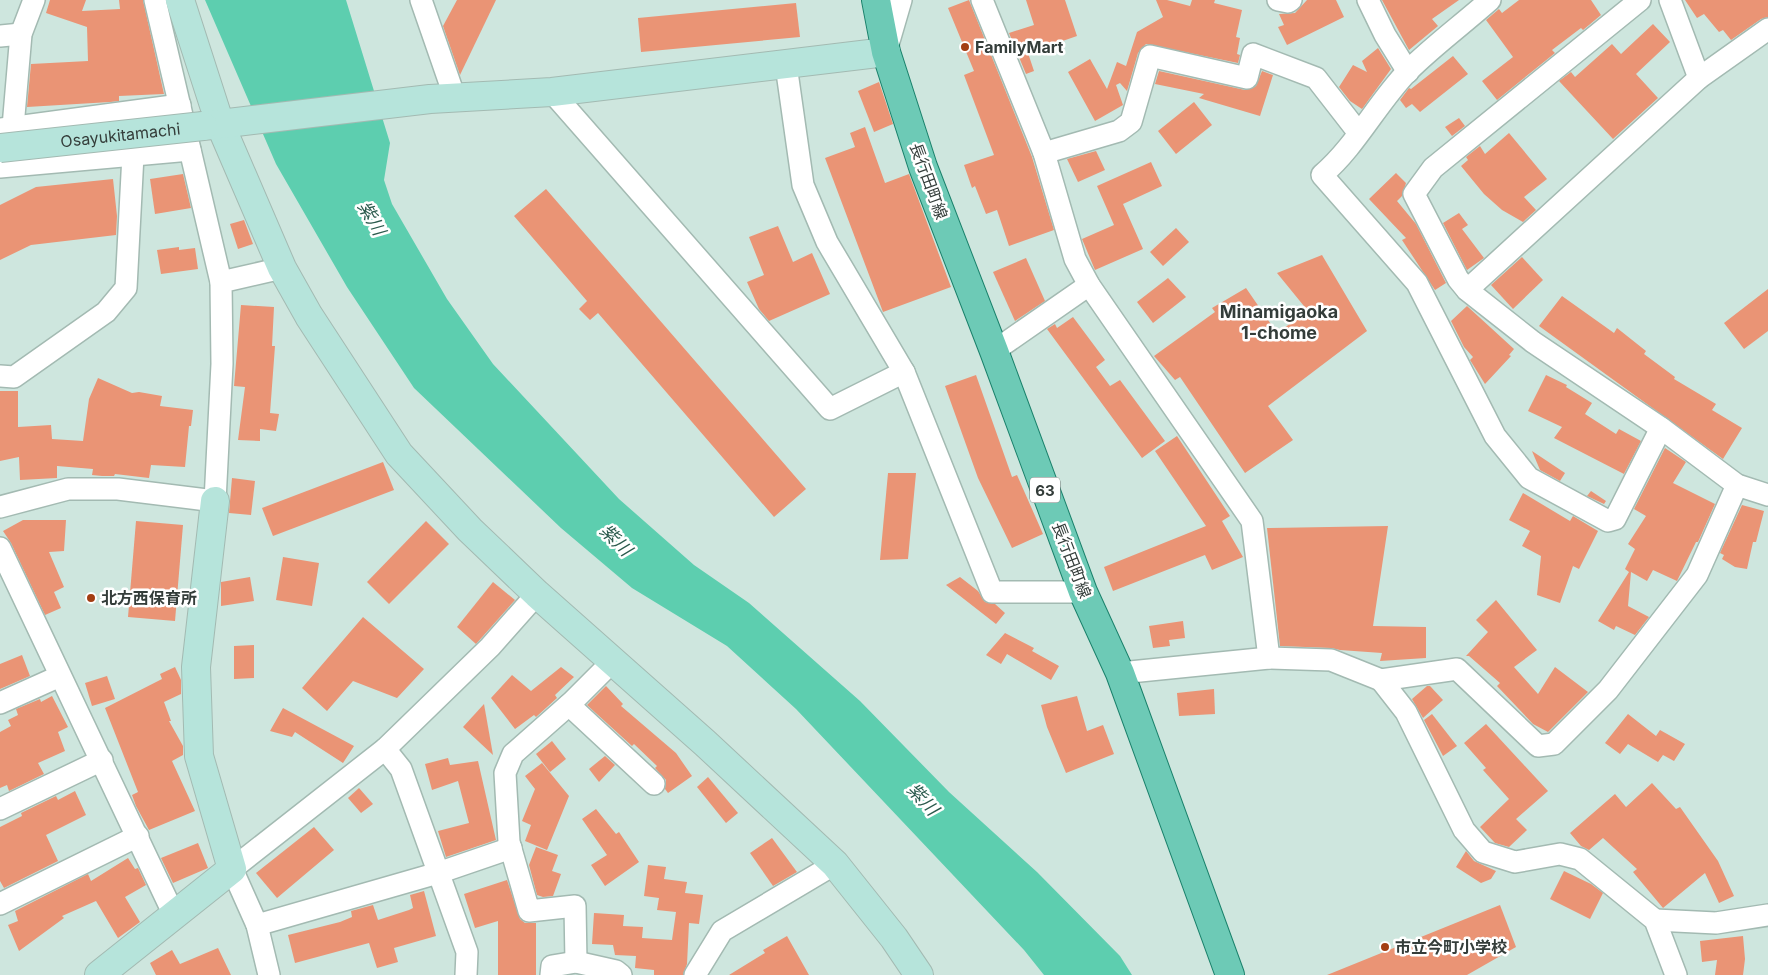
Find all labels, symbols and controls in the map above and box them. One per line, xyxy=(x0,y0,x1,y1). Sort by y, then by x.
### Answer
place label: FamilyMart xyxy=(975,37,1064,57)
marker: FamilyMart xyxy=(959,41,971,53)
street label: Osayukitamachi xyxy=(59,119,181,151)
street label: 長行田町線 xyxy=(906,140,952,222)
water label: 紫川 xyxy=(354,197,391,241)
district label: Minamigaoka 1-chome xyxy=(1220,301,1338,343)
road number: 63 xyxy=(1030,478,1060,502)
street label: 長行田町線 xyxy=(1048,519,1096,601)
water label: 紫川 xyxy=(596,520,638,562)
place label: 北方西保育所 xyxy=(101,588,197,608)
marker: 北方西保育所 xyxy=(85,592,97,604)
water label: 紫川 xyxy=(903,779,944,821)
place label: 市立今町小学校 xyxy=(1395,937,1507,957)
marker: 市立今町小学校 xyxy=(1379,941,1391,953)

